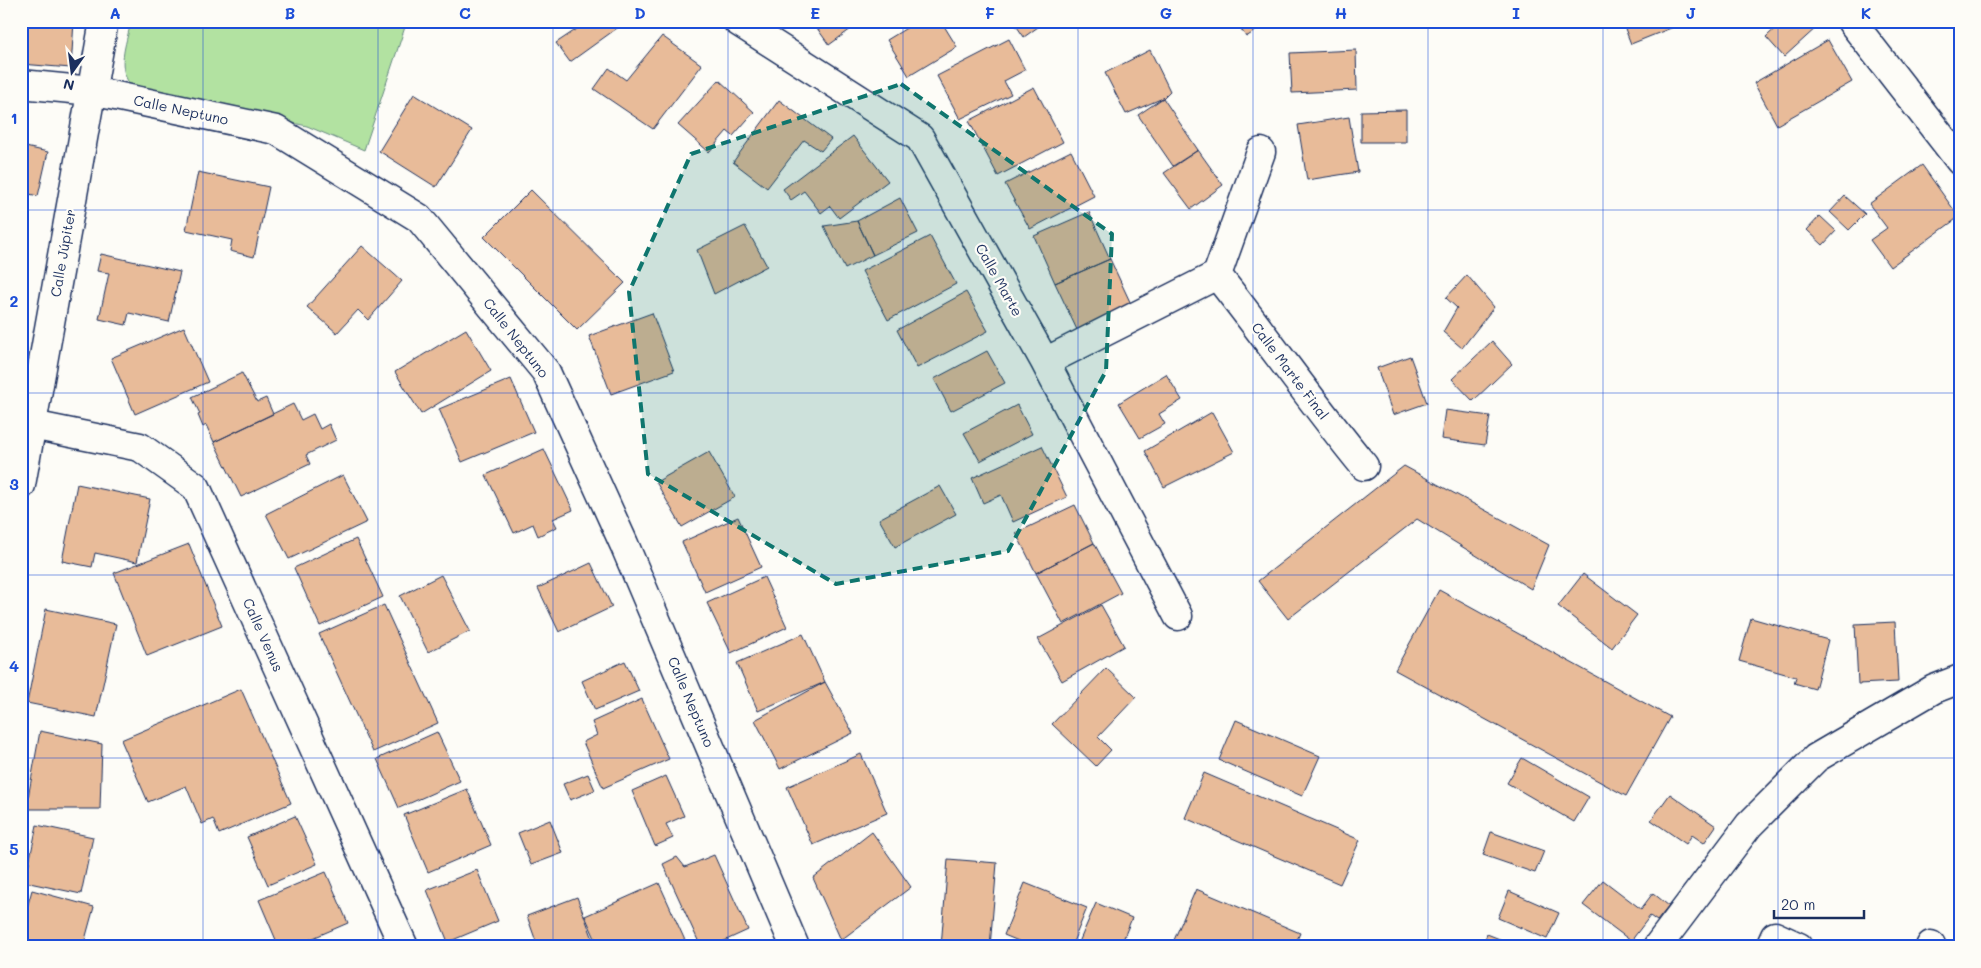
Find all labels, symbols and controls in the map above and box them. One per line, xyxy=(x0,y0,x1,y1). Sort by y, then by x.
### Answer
text: A xyxy=(109,2,121,23)
text: B xyxy=(285,2,295,23)
text: C xyxy=(459,2,471,23)
text: D xyxy=(634,2,646,23)
text: E xyxy=(810,2,820,23)
text: F xyxy=(985,2,995,23)
text: G xyxy=(1160,2,1172,23)
text: H xyxy=(1335,2,1347,23)
text: I xyxy=(1512,2,1520,23)
text: J xyxy=(1686,2,1696,23)
text: K xyxy=(1861,2,1871,23)
north arrow xyxy=(48,48,98,98)
text: N xyxy=(61,75,76,96)
street label: Calle Neptuno xyxy=(132,90,230,129)
text: 1 xyxy=(10,107,18,128)
street label: Calle Júpiter xyxy=(45,207,80,298)
street label: Calle Marte xyxy=(972,240,1027,320)
text: 2 xyxy=(10,290,19,311)
street label: Calle Neptuno xyxy=(479,294,554,382)
street label: Calle Marte Final xyxy=(1248,318,1333,423)
text: 3 xyxy=(9,473,19,494)
street label: Calle Venus xyxy=(239,595,288,675)
street label: Calle Neptuno xyxy=(664,654,719,750)
text: 4 xyxy=(9,655,19,676)
text: 5 xyxy=(9,838,19,859)
scale bar xyxy=(1774,888,1864,920)
text: 20 m xyxy=(1781,894,1815,914)

